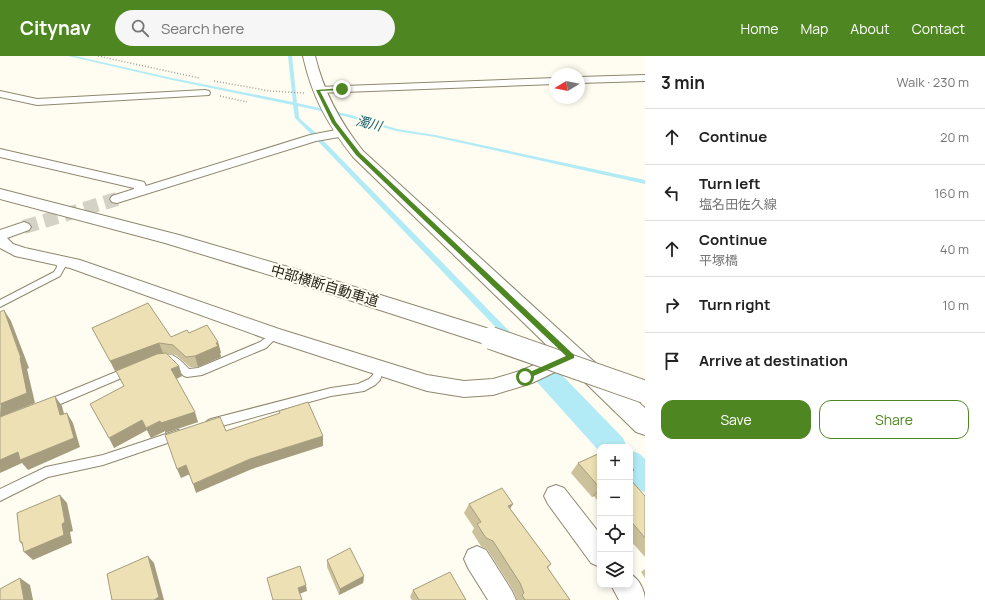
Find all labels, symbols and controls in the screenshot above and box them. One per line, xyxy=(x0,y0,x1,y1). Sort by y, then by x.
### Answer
search box xyxy=(115,10,395,46)
text: Citynav xyxy=(20,15,91,41)
icon: search xyxy=(129,17,151,39)
text: Search here xyxy=(161,18,244,39)
text: Home xyxy=(741,19,778,38)
text: Map xyxy=(800,19,828,38)
text: About xyxy=(850,19,890,38)
text: Contact xyxy=(912,19,965,38)
north arrow xyxy=(549,68,585,104)
text: 3 min xyxy=(661,71,705,94)
text: Walk · 230 m xyxy=(896,73,969,91)
route end xyxy=(333,80,351,98)
water label: 濁川 xyxy=(354,111,386,135)
icon: ahead xyxy=(661,126,683,148)
text: Continue xyxy=(699,126,767,147)
text: 20 m xyxy=(940,128,969,146)
text: Turn left xyxy=(699,173,761,194)
icon: left xyxy=(661,182,683,204)
text: 160 m xyxy=(934,184,969,202)
text: 塩名田佐久線 xyxy=(699,195,777,213)
text: Continue xyxy=(699,229,767,250)
icon: ahead xyxy=(661,238,683,260)
text: 40 m xyxy=(940,240,969,258)
text: 平塚橋 xyxy=(699,251,738,269)
street label: 中部横断自動車道 xyxy=(269,260,381,310)
icon: right xyxy=(661,294,683,316)
text: Turn right xyxy=(699,294,770,315)
text: 10 m xyxy=(942,296,969,314)
icon: arrive xyxy=(661,350,683,372)
text: Arrive at destination xyxy=(699,350,848,371)
route start xyxy=(516,368,534,386)
button: Save xyxy=(661,400,811,439)
button: Share xyxy=(819,400,969,439)
map controls xyxy=(597,444,633,588)
button: + xyxy=(597,444,633,480)
button: − xyxy=(597,480,633,516)
button: locate xyxy=(597,516,633,552)
button: layers xyxy=(597,552,633,588)

